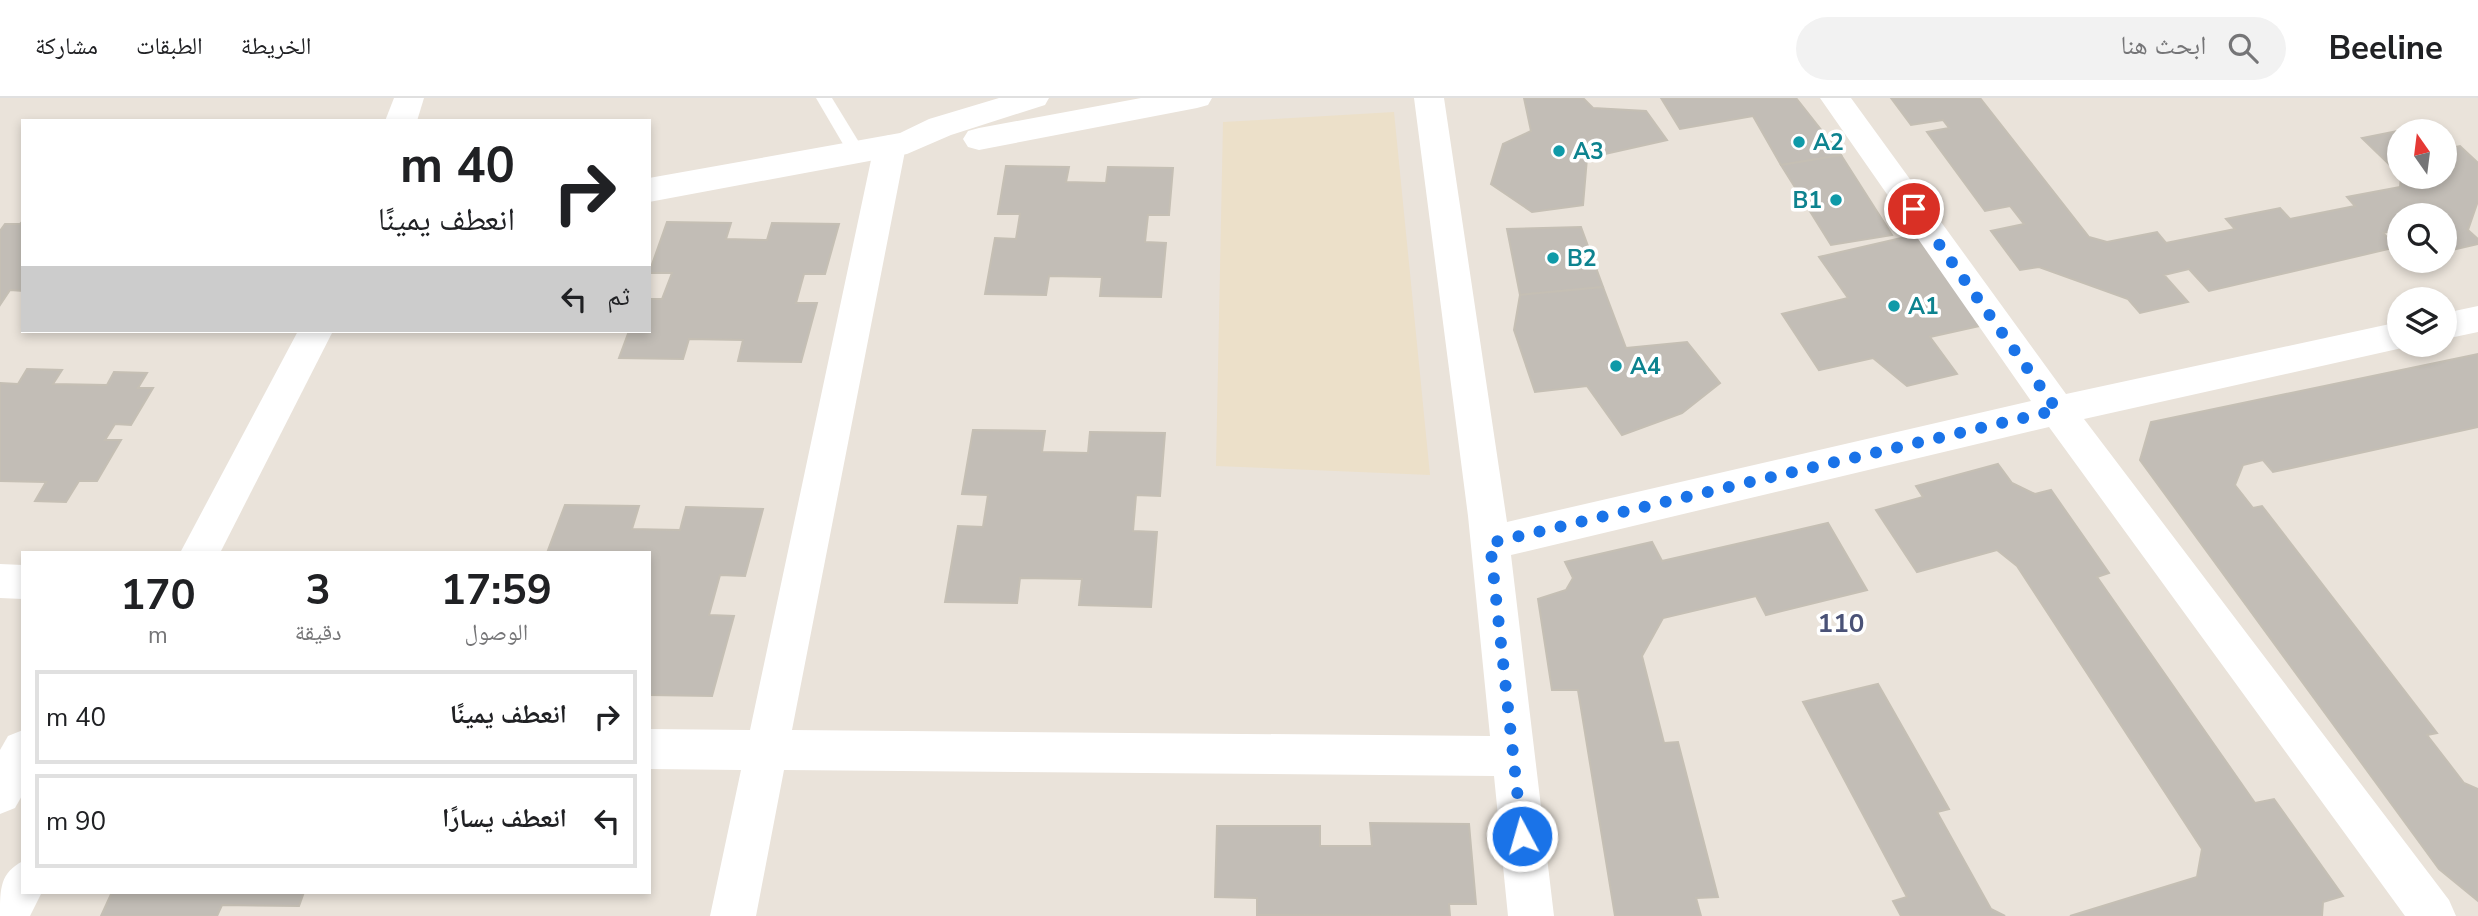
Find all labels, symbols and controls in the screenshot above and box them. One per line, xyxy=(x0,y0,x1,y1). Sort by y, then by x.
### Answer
search box xyxy=(1796,17,2286,80)
text: Beeline xyxy=(2328,26,2443,71)
text: ابحث هنا xyxy=(2120,28,2206,63)
icon: search xyxy=(2224,29,2262,67)
text: مشاركة xyxy=(35,30,98,62)
text: الطبقات xyxy=(136,30,203,62)
text: الخريطة xyxy=(241,30,311,62)
north arrow xyxy=(2387,119,2457,189)
map controls xyxy=(2387,119,2457,357)
place label: A2 xyxy=(1813,127,1844,158)
text: 40 m xyxy=(400,132,515,199)
marker: A2 xyxy=(1791,134,1807,150)
place label: A3 xyxy=(1573,136,1604,167)
marker: A3 xyxy=(1551,143,1567,159)
icon: right xyxy=(539,147,630,238)
pin xyxy=(1884,179,1944,239)
place label: B1 xyxy=(1792,185,1822,216)
icon: arrive xyxy=(1895,190,1933,228)
marker: B1 xyxy=(1828,192,1844,208)
text: انعطف يمينًا xyxy=(378,198,515,241)
button: search xyxy=(2387,203,2457,273)
place label: B2 xyxy=(1567,243,1597,274)
marker: B2 xyxy=(1545,250,1561,266)
text: ثم xyxy=(607,279,630,314)
icon: left xyxy=(555,280,593,318)
button: layers xyxy=(2387,287,2457,357)
place label: A1 xyxy=(1908,291,1939,322)
marker: A1 xyxy=(1886,298,1902,314)
place label: A4 xyxy=(1630,351,1661,382)
marker: A4 xyxy=(1608,358,1624,374)
text: 3 xyxy=(306,562,331,619)
text: 17:59 xyxy=(441,562,552,619)
text: 170 xyxy=(120,567,196,624)
district label: 110 xyxy=(1818,606,1864,641)
text: دقيقة xyxy=(295,617,342,648)
text: الوصول xyxy=(464,617,528,648)
text: m xyxy=(148,620,168,651)
text: انعطف يمينًا xyxy=(450,697,567,732)
icon: right xyxy=(588,698,626,736)
text: 40 m xyxy=(46,700,106,735)
position arrow xyxy=(1485,799,1559,873)
text: انعطف يسارًا xyxy=(442,801,567,836)
icon: left xyxy=(588,802,626,840)
text: 90 m xyxy=(46,804,106,839)

